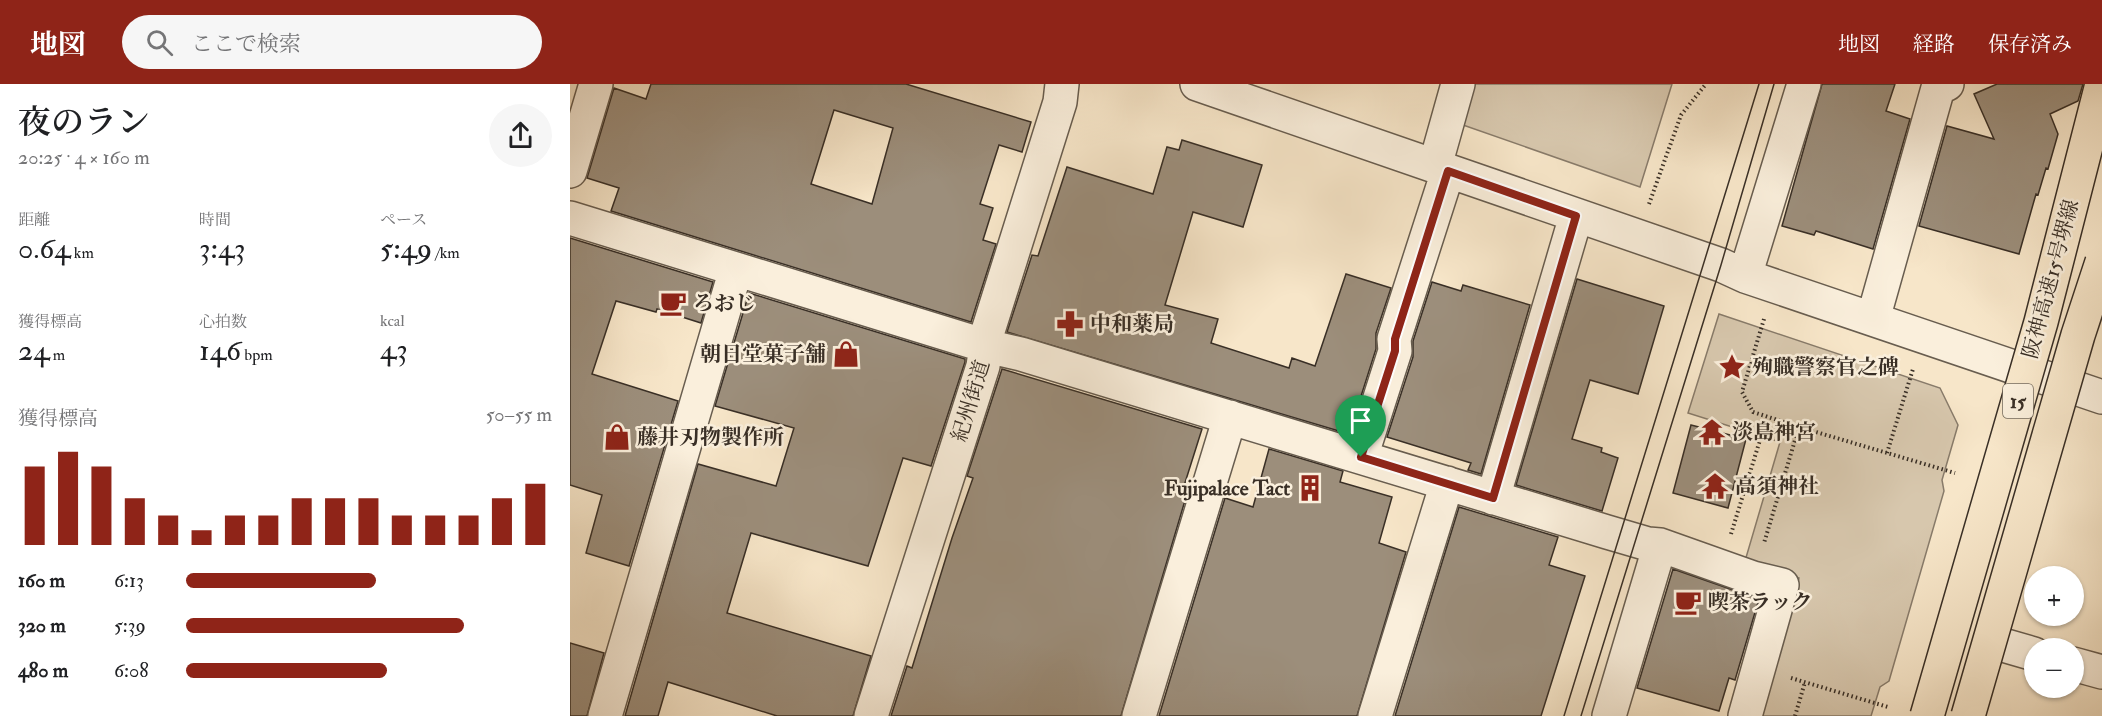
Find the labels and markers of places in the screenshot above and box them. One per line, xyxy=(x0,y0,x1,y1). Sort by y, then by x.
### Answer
cafe icon: ろおじ xyxy=(658,288,688,318)
place label: ろおじ xyxy=(693,290,756,317)
pharmacy icon: 中和薬局 xyxy=(1055,309,1085,339)
place label: 中和薬局 xyxy=(1090,311,1174,338)
shop icon: 朝日堂菓子舗 xyxy=(831,339,861,369)
place label: 朝日堂菓子舗 xyxy=(700,341,826,368)
place icon: 殉職警察官之碑 xyxy=(1717,352,1747,382)
place label: 殉職警察官之碑 xyxy=(1752,354,1899,381)
pin xyxy=(1335,395,1386,457)
temple icon: 淡島神宮 xyxy=(1697,417,1727,447)
place label: 淡島神宮 xyxy=(1732,419,1816,446)
shop icon: 藤井刃物製作所 xyxy=(602,422,632,452)
place label: 藤井刃物製作所 xyxy=(637,424,784,451)
temple icon: 高須神社 xyxy=(1700,471,1730,501)
building icon: Fujipalace Tact xyxy=(1295,473,1325,503)
place label: 高須神社 xyxy=(1735,473,1819,500)
place label: Fujipalace Tact xyxy=(1164,475,1290,502)
cafe icon: 喫茶ラック xyxy=(1673,587,1703,617)
place label: 喫茶ラック xyxy=(1708,589,1813,616)

